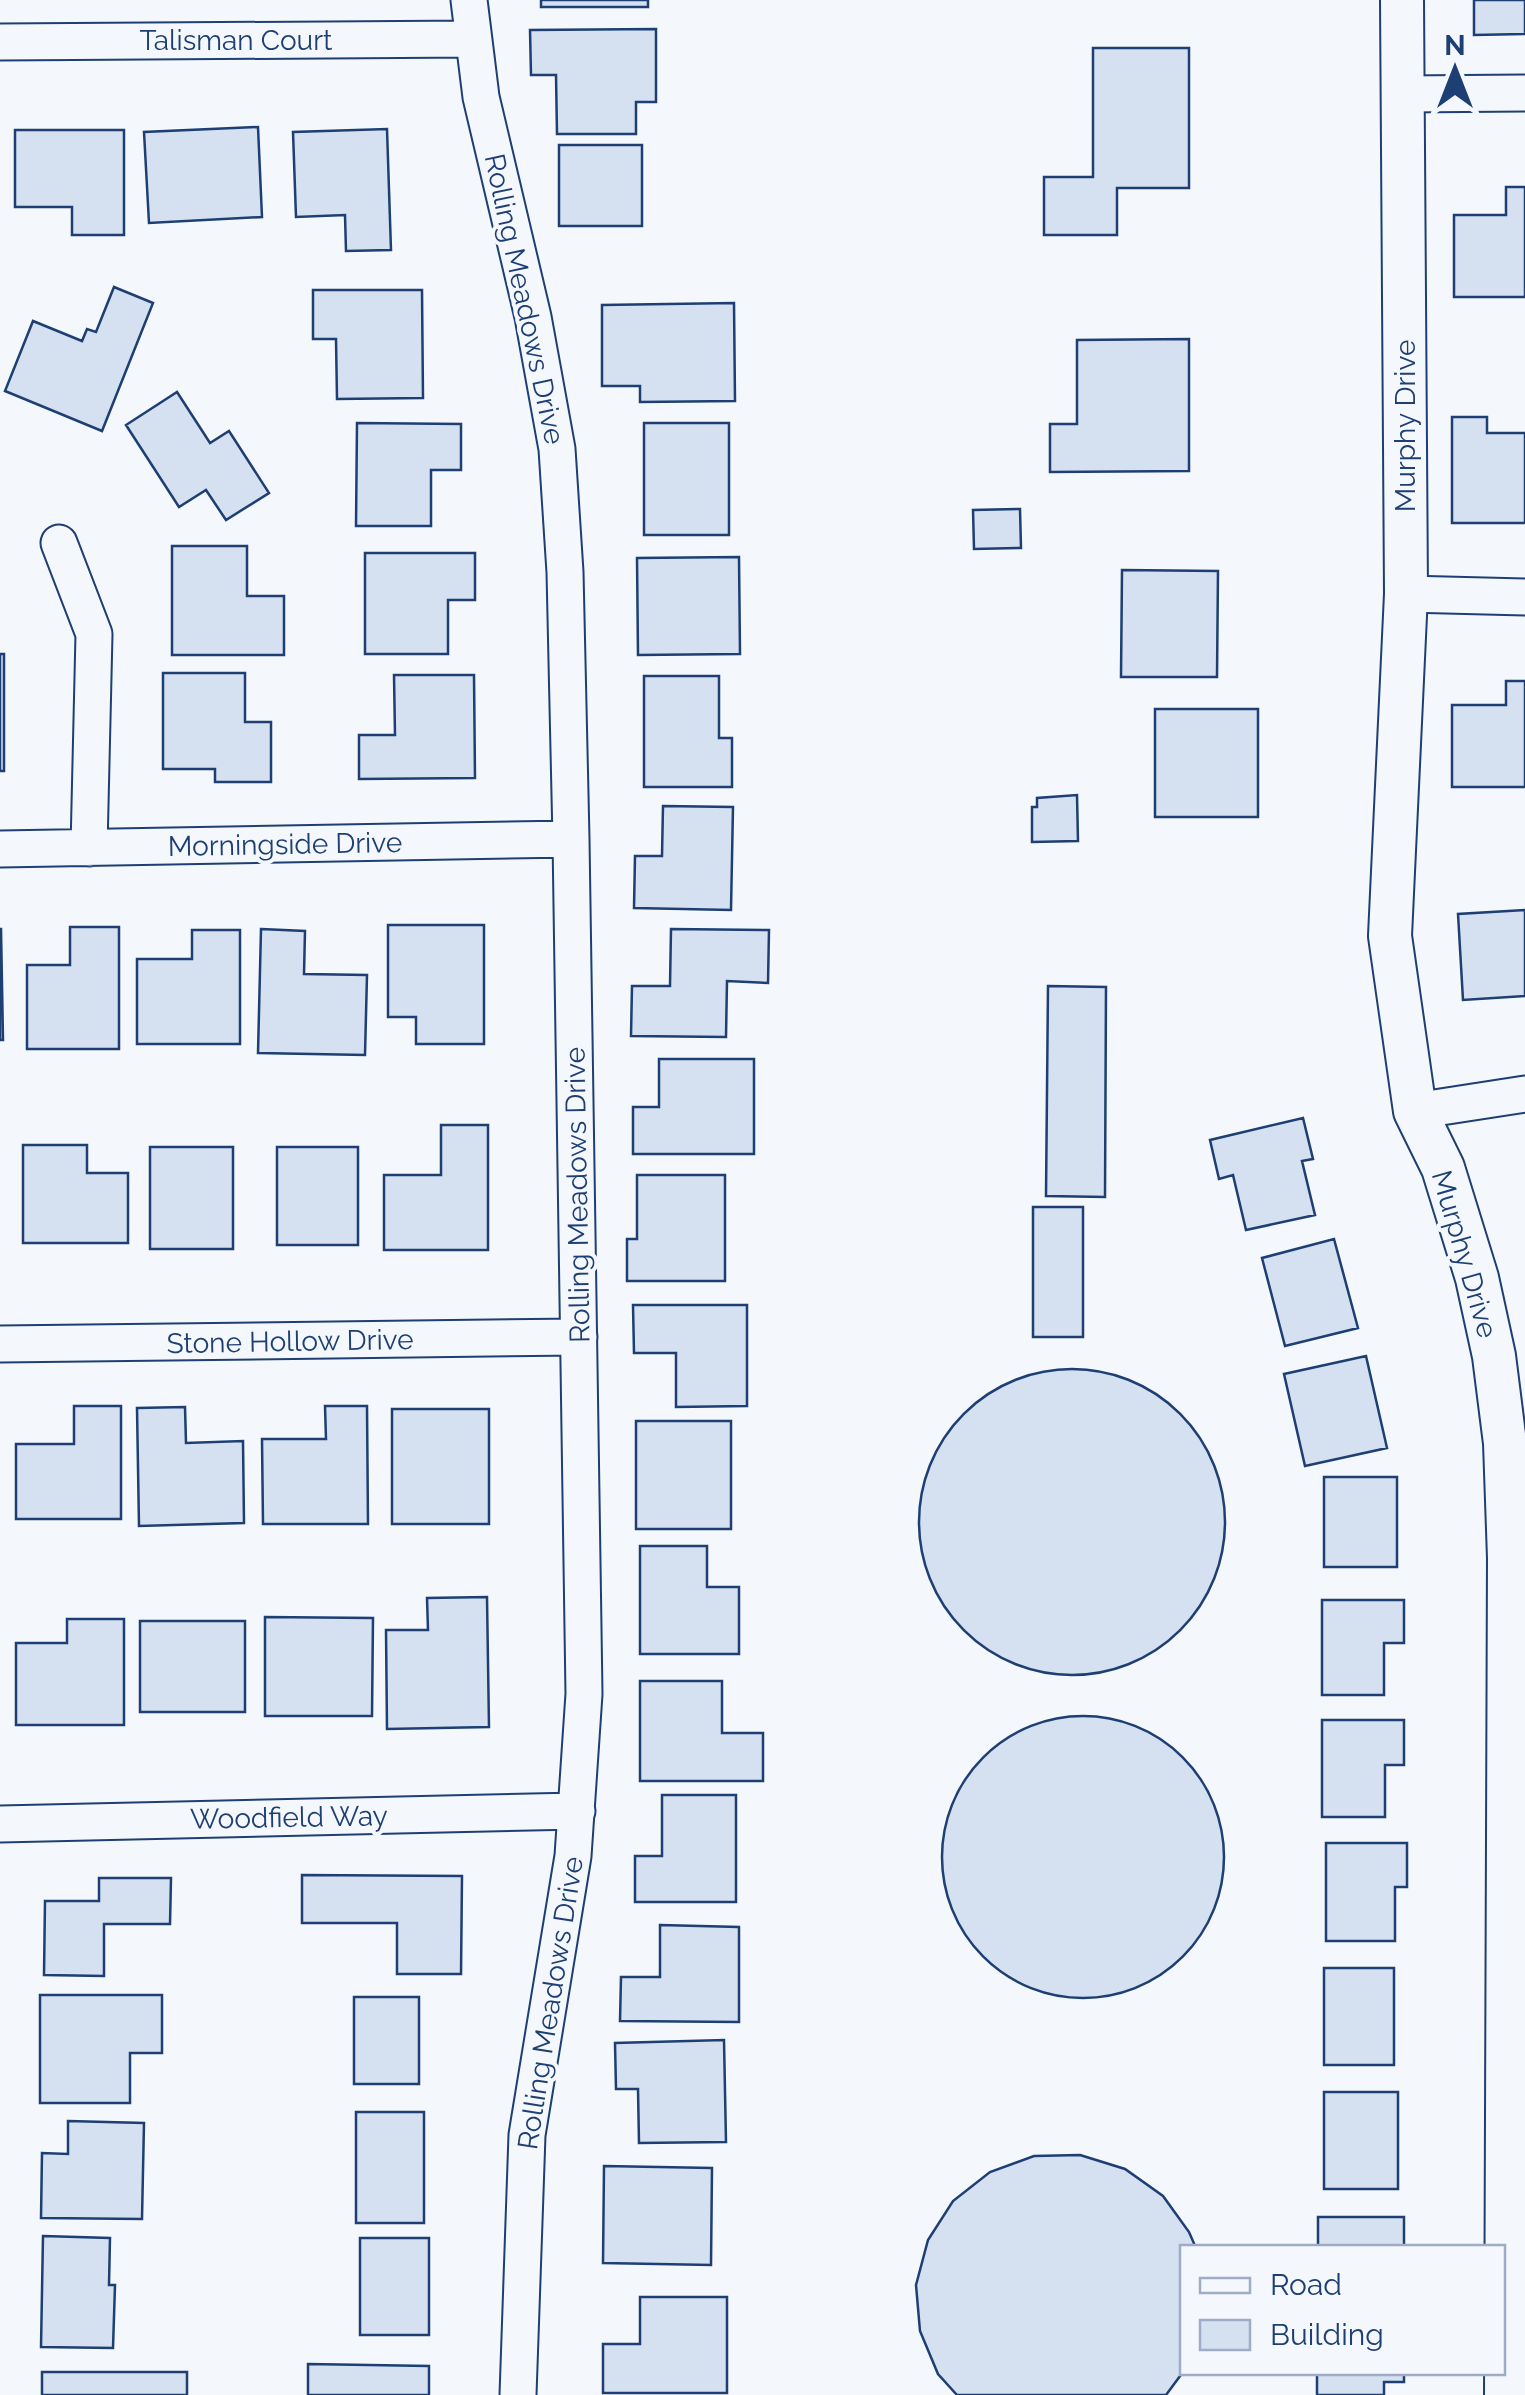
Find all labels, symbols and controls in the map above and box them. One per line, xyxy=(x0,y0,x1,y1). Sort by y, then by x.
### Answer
north arrow xyxy=(1405,20,1505,120)
street label: Talisman Court xyxy=(140,24,333,57)
text: N xyxy=(1444,29,1466,62)
street label: Rolling Meadows Drive xyxy=(478,151,571,447)
street label: Murphy Drive xyxy=(1389,340,1422,512)
street label: Morningside Drive xyxy=(168,826,402,863)
street label: Rolling Meadows Drive xyxy=(558,1047,597,1343)
street label: Murphy Drive xyxy=(1425,1167,1504,1342)
street label: Stone Hollow Drive xyxy=(166,1323,414,1360)
street label: Woodfield Way xyxy=(190,1799,388,1836)
street label: Rolling Meadows Drive xyxy=(511,1854,590,2152)
legend xyxy=(1180,2245,1505,2375)
text: Road xyxy=(1270,2267,1342,2302)
text: Building xyxy=(1270,2317,1384,2352)

